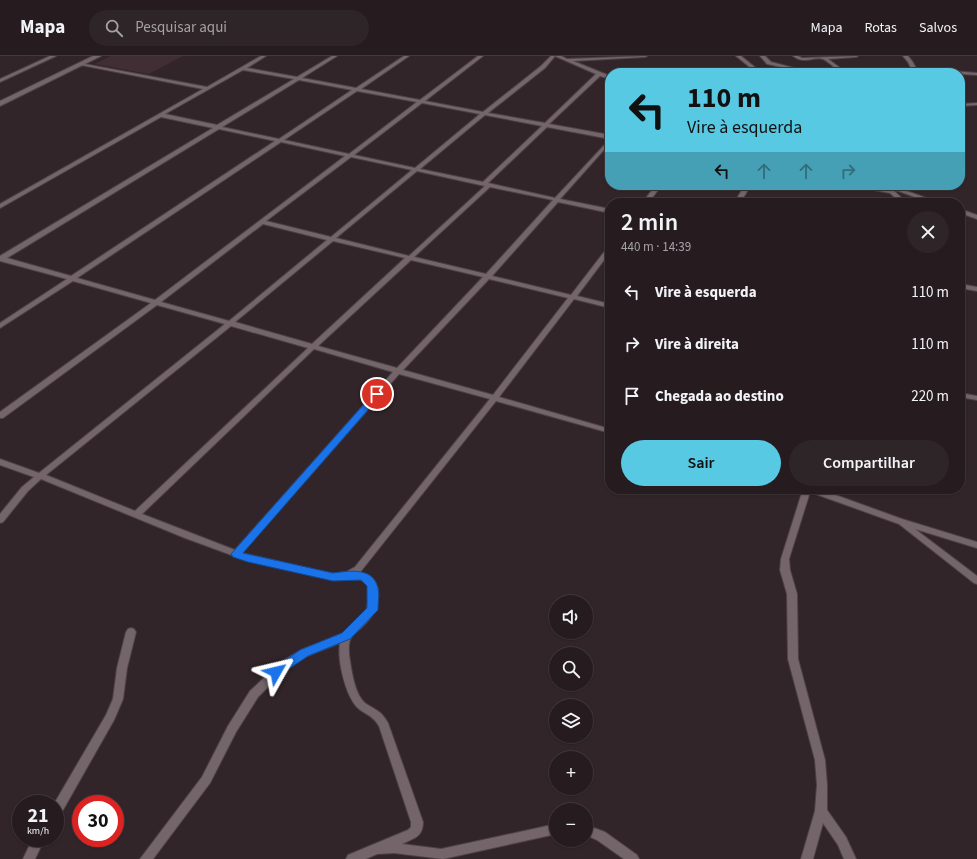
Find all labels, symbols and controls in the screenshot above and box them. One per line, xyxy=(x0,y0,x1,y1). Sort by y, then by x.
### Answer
search box xyxy=(89,10,369,46)
text: Mapa xyxy=(20,14,65,41)
icon: search xyxy=(103,17,125,39)
text: Pesquisar aqui xyxy=(135,17,227,38)
text: Mapa xyxy=(811,18,842,38)
text: Rotas xyxy=(864,18,897,38)
text: Salvos xyxy=(919,18,957,38)
text: 110 m xyxy=(687,78,761,118)
icon: left xyxy=(621,84,673,136)
text: Vire à esquerda xyxy=(687,115,802,140)
icon: left xyxy=(711,160,733,182)
icon: ahead xyxy=(753,160,775,182)
icon: ahead xyxy=(795,160,817,182)
icon: right xyxy=(837,160,859,182)
text: 2 min xyxy=(621,205,678,240)
button: close xyxy=(907,211,949,253)
text: 440 m · 14:39 xyxy=(621,238,691,256)
icon: left xyxy=(621,281,643,303)
text: Vire à esquerda xyxy=(655,282,757,303)
text: 110 m xyxy=(911,282,949,303)
icon: right xyxy=(621,333,643,355)
text: Vire à direita xyxy=(655,334,739,355)
text: 110 m xyxy=(911,334,949,355)
pin xyxy=(360,377,394,411)
icon: arrive xyxy=(366,383,388,405)
icon: arrive xyxy=(621,385,643,407)
text: Chegada ao destino xyxy=(655,386,784,407)
text: 220 m xyxy=(911,386,949,407)
button: Sair xyxy=(621,440,781,486)
button: Compartilhar xyxy=(789,440,949,486)
map controls xyxy=(549,595,593,847)
button: sound xyxy=(549,595,593,639)
button: search xyxy=(549,647,593,691)
position arrow xyxy=(255,651,297,693)
button: layers xyxy=(549,699,593,743)
button: + xyxy=(549,751,593,795)
speed limit sign: 30 xyxy=(72,795,124,847)
text: 21 xyxy=(27,802,49,830)
button: − xyxy=(549,803,593,847)
text: km/h xyxy=(27,824,49,838)

